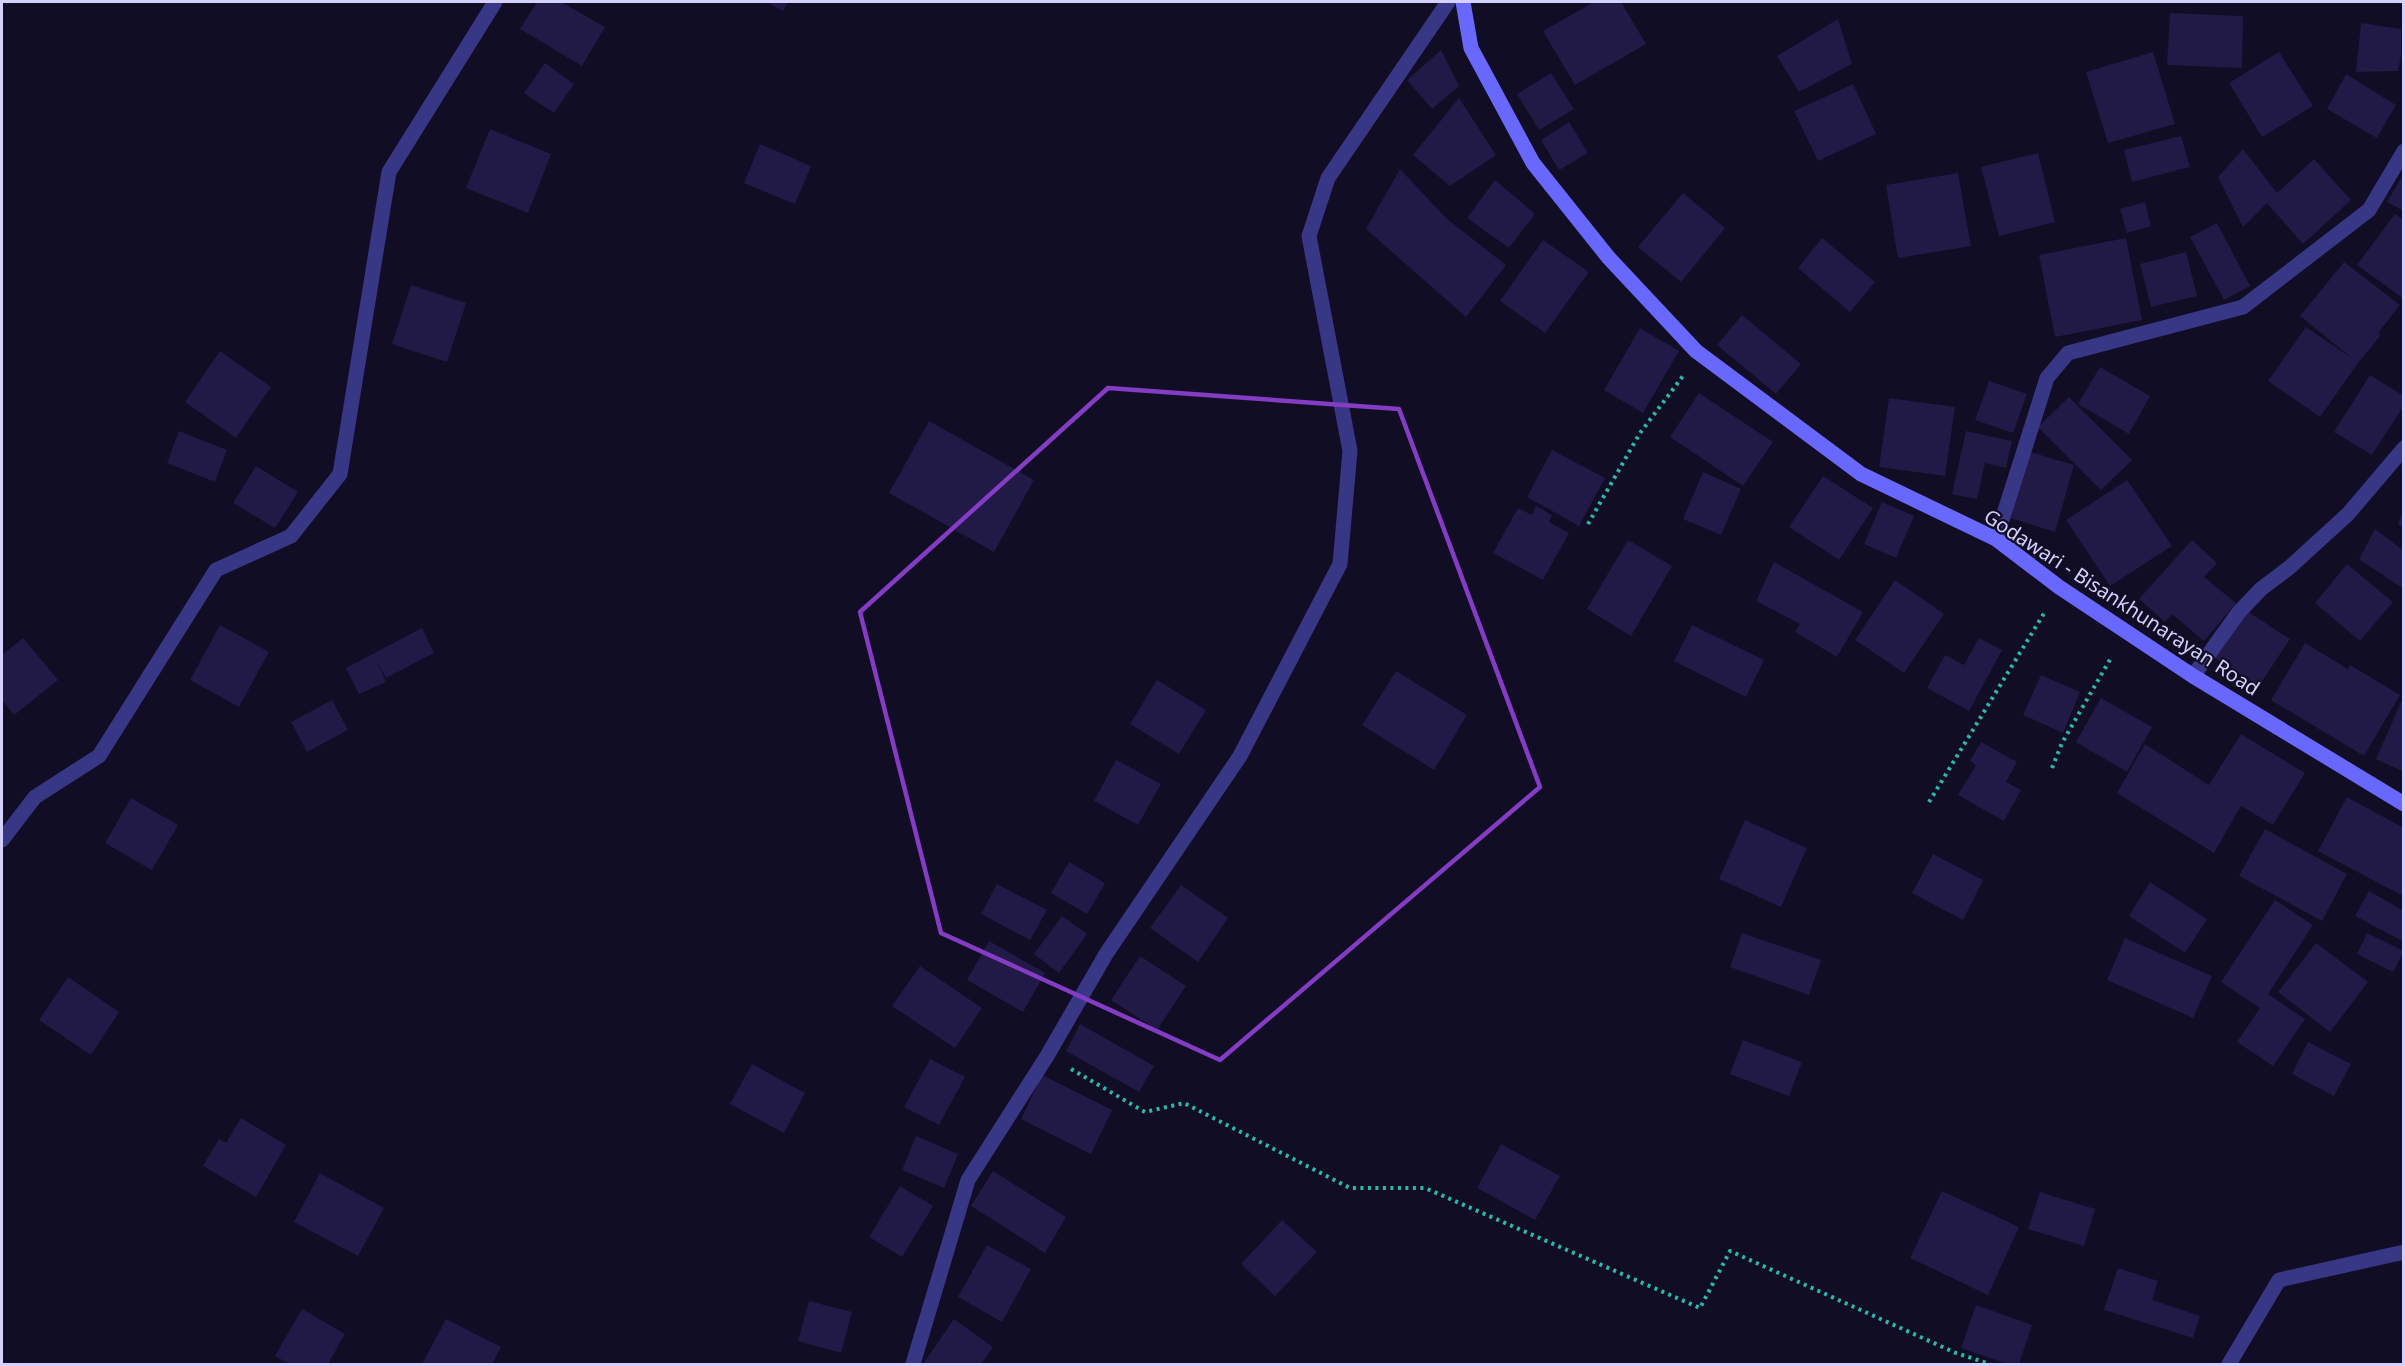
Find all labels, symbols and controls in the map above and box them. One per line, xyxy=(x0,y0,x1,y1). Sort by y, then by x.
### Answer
street label: Godawari - Bisankhunarayan Road xyxy=(1979,502,2265,702)

